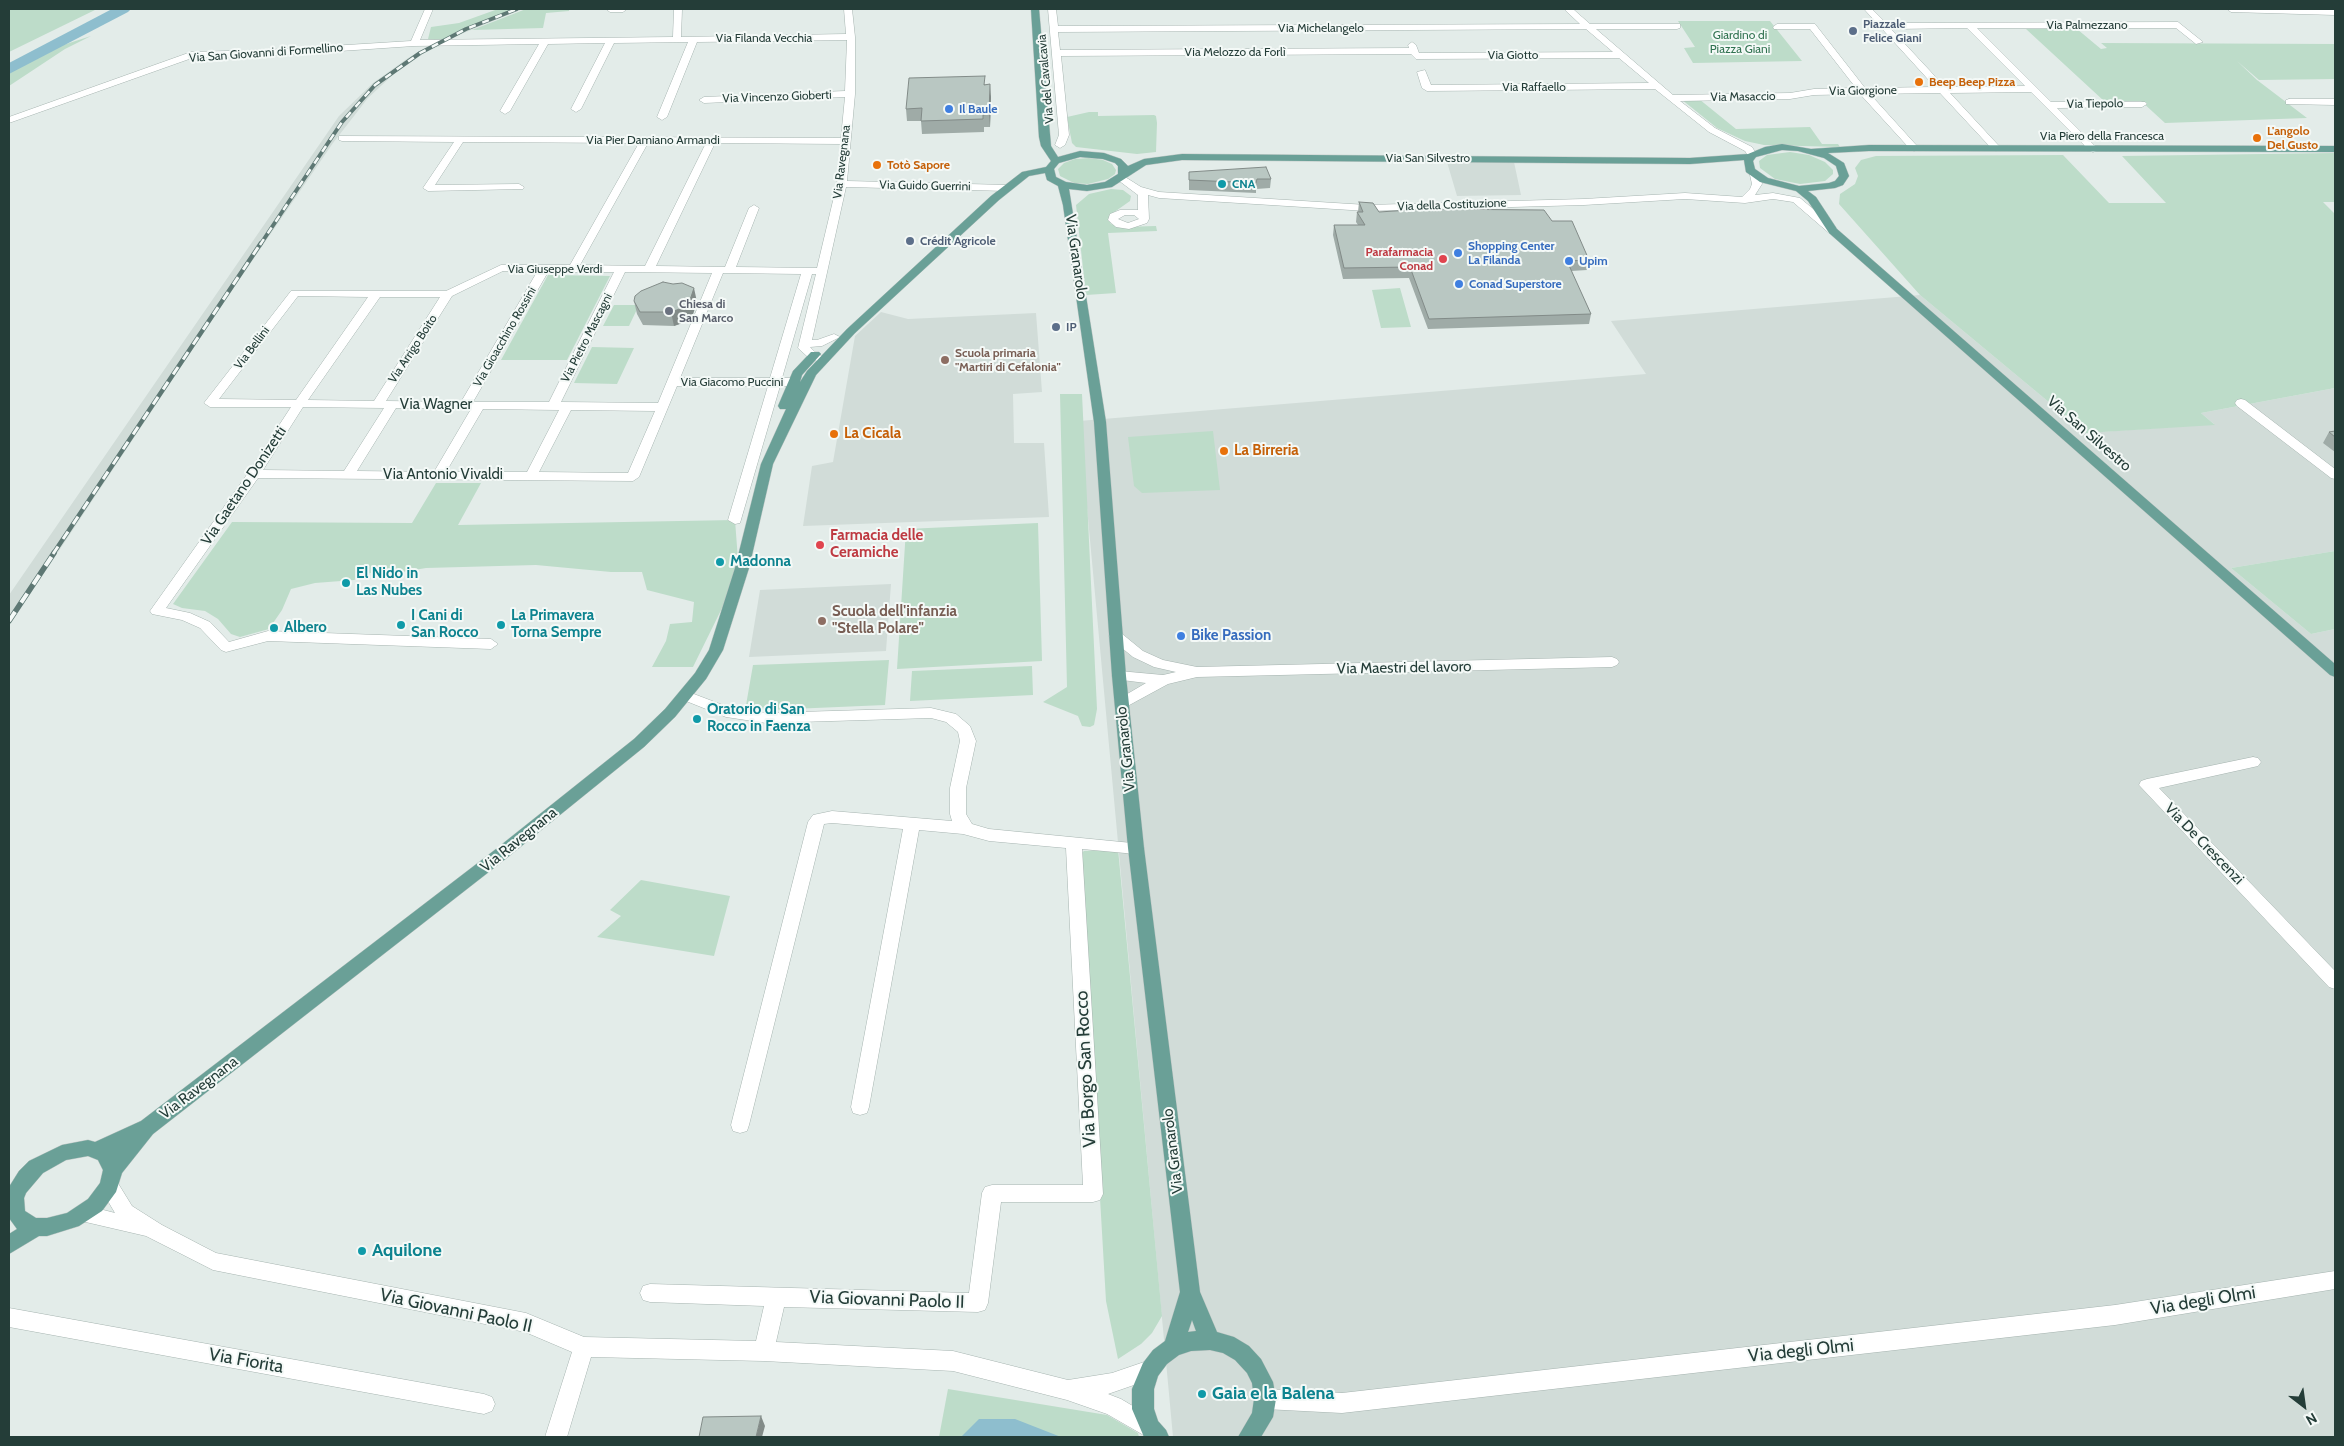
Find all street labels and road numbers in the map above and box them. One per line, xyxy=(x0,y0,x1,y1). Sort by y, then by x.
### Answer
street label: Via Palmezzano xyxy=(2046,18,2128,32)
street label: Via Michelangelo xyxy=(1278,21,1364,35)
street label: Via Filanda Vecchia xyxy=(716,31,812,45)
street label: Via del Cavalcavia xyxy=(1035,34,1057,124)
street label: Via San Giovanni di Formellino xyxy=(188,40,344,66)
street label: Via Melozzo da Forlì xyxy=(1185,45,1285,59)
street label: Via Giotto xyxy=(1488,48,1538,62)
street label: Via Raffaello xyxy=(1502,80,1566,94)
street label: Via Giorgione xyxy=(1829,83,1897,99)
street label: Via Vincenzo Gioberti xyxy=(722,88,832,106)
street label: Via Masaccio xyxy=(1710,89,1776,105)
street label: Via Tiepolo xyxy=(2067,96,2123,112)
street label: Via Ravegnana xyxy=(830,124,854,200)
street label: Via Piero della Francesca xyxy=(2040,129,2164,143)
street label: Via Pier Damiano Armandi xyxy=(586,133,720,147)
street label: Via San Silvestro xyxy=(1386,151,1470,165)
street label: Via Guido Guerrini xyxy=(879,178,971,194)
street label: Via della Costituzione xyxy=(1397,196,1507,214)
street label: Via Granarolo xyxy=(1061,213,1091,301)
street label: Via Giuseppe Verdi xyxy=(508,262,602,276)
street label: Via Gioacchino Rossini xyxy=(471,284,539,390)
street label: Via Pietro Mascagni xyxy=(558,291,616,385)
street label: Via Arrigo Boito xyxy=(386,312,440,386)
street label: Via Bellini xyxy=(231,324,273,372)
street label: Via Giacomo Puccini xyxy=(681,375,783,389)
street label: Via San Silvestro xyxy=(2043,393,2135,475)
street label: Via Wagner xyxy=(400,396,472,414)
street label: Via Gaetano Donizetti xyxy=(198,423,290,549)
street label: Via Antonio Vivaldi xyxy=(383,466,503,484)
street label: Via Maestri del lavoro xyxy=(1336,658,1472,678)
street label: Via Granarolo xyxy=(1113,706,1139,792)
street label: Via De Crescenzi xyxy=(2161,800,2247,888)
street label: Via Ravegnana xyxy=(477,804,561,876)
street label: Via Borgo San Rocco xyxy=(1071,990,1101,1148)
street label: Via Ravegnana xyxy=(156,1053,242,1123)
street label: Via Granarolo xyxy=(1159,1107,1187,1195)
street label: Via degli Olmi xyxy=(2149,1282,2257,1320)
street label: Via Giovanni Paolo II xyxy=(378,1284,534,1338)
street label: Via Giovanni Paolo II xyxy=(809,1287,965,1313)
street label: Via degli Olmi xyxy=(1747,1335,1855,1367)
street label: Via Fiorita xyxy=(207,1344,285,1378)

